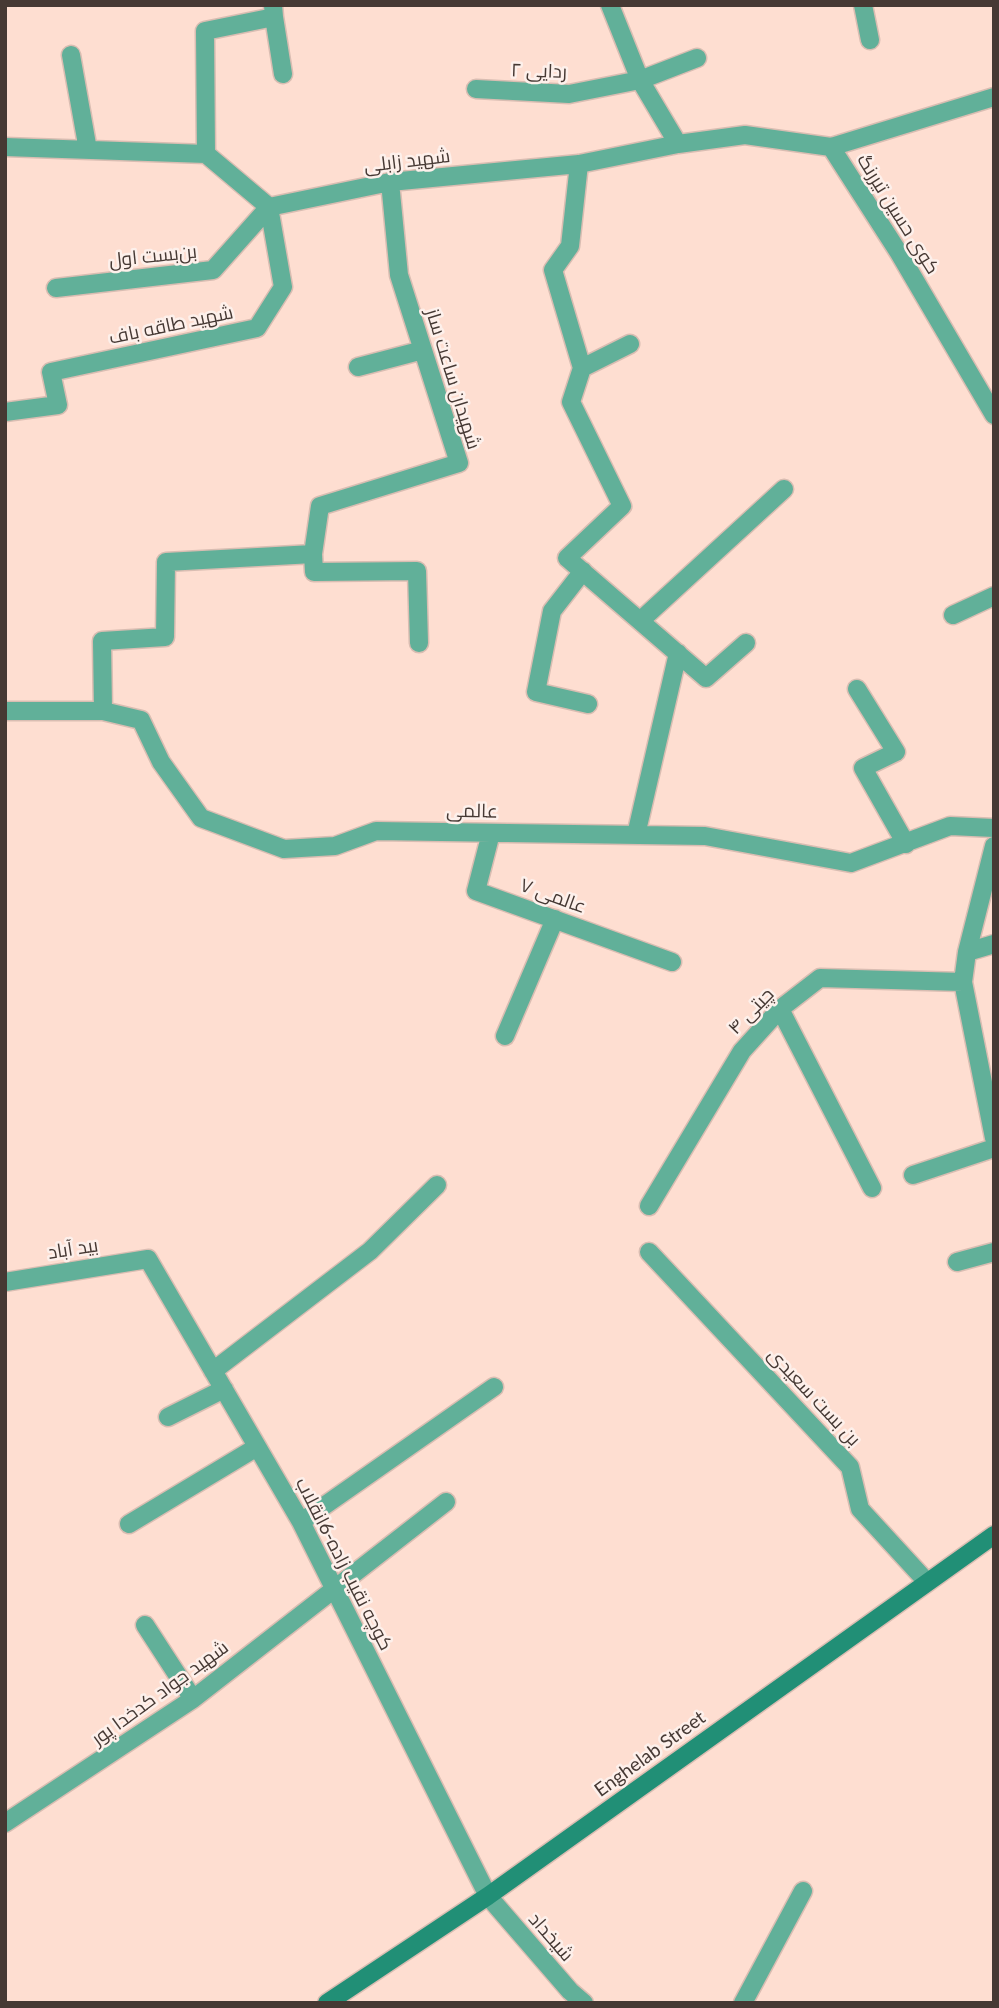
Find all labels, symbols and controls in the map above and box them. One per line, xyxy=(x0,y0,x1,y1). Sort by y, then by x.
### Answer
street label: ردایی ۲ xyxy=(511,59,567,83)
street label: شهید زابلی xyxy=(363,144,451,178)
street label: کوی حسین تیررنگ xyxy=(852,150,944,278)
street label: بن‌بست اول xyxy=(108,240,198,272)
street label: شهید طاقه باف xyxy=(107,301,235,349)
street label: شهیدان ساعت ساز xyxy=(421,306,485,452)
street label: عالمی xyxy=(446,799,498,823)
street label: عالمی ۷ xyxy=(517,874,589,918)
street label: چیتی ۴ xyxy=(723,983,779,1039)
street label: بید آباد xyxy=(46,1234,100,1264)
street label: بن بست سعیدی xyxy=(763,1343,865,1451)
street label: کوچه نقیب زاده-6انقلاب xyxy=(290,1474,398,1654)
street label: شهید جواد کدخدا پور xyxy=(87,1636,233,1750)
street label: Enghelab Street xyxy=(590,1706,710,1802)
street label: شیخداد xyxy=(524,1908,578,1966)

